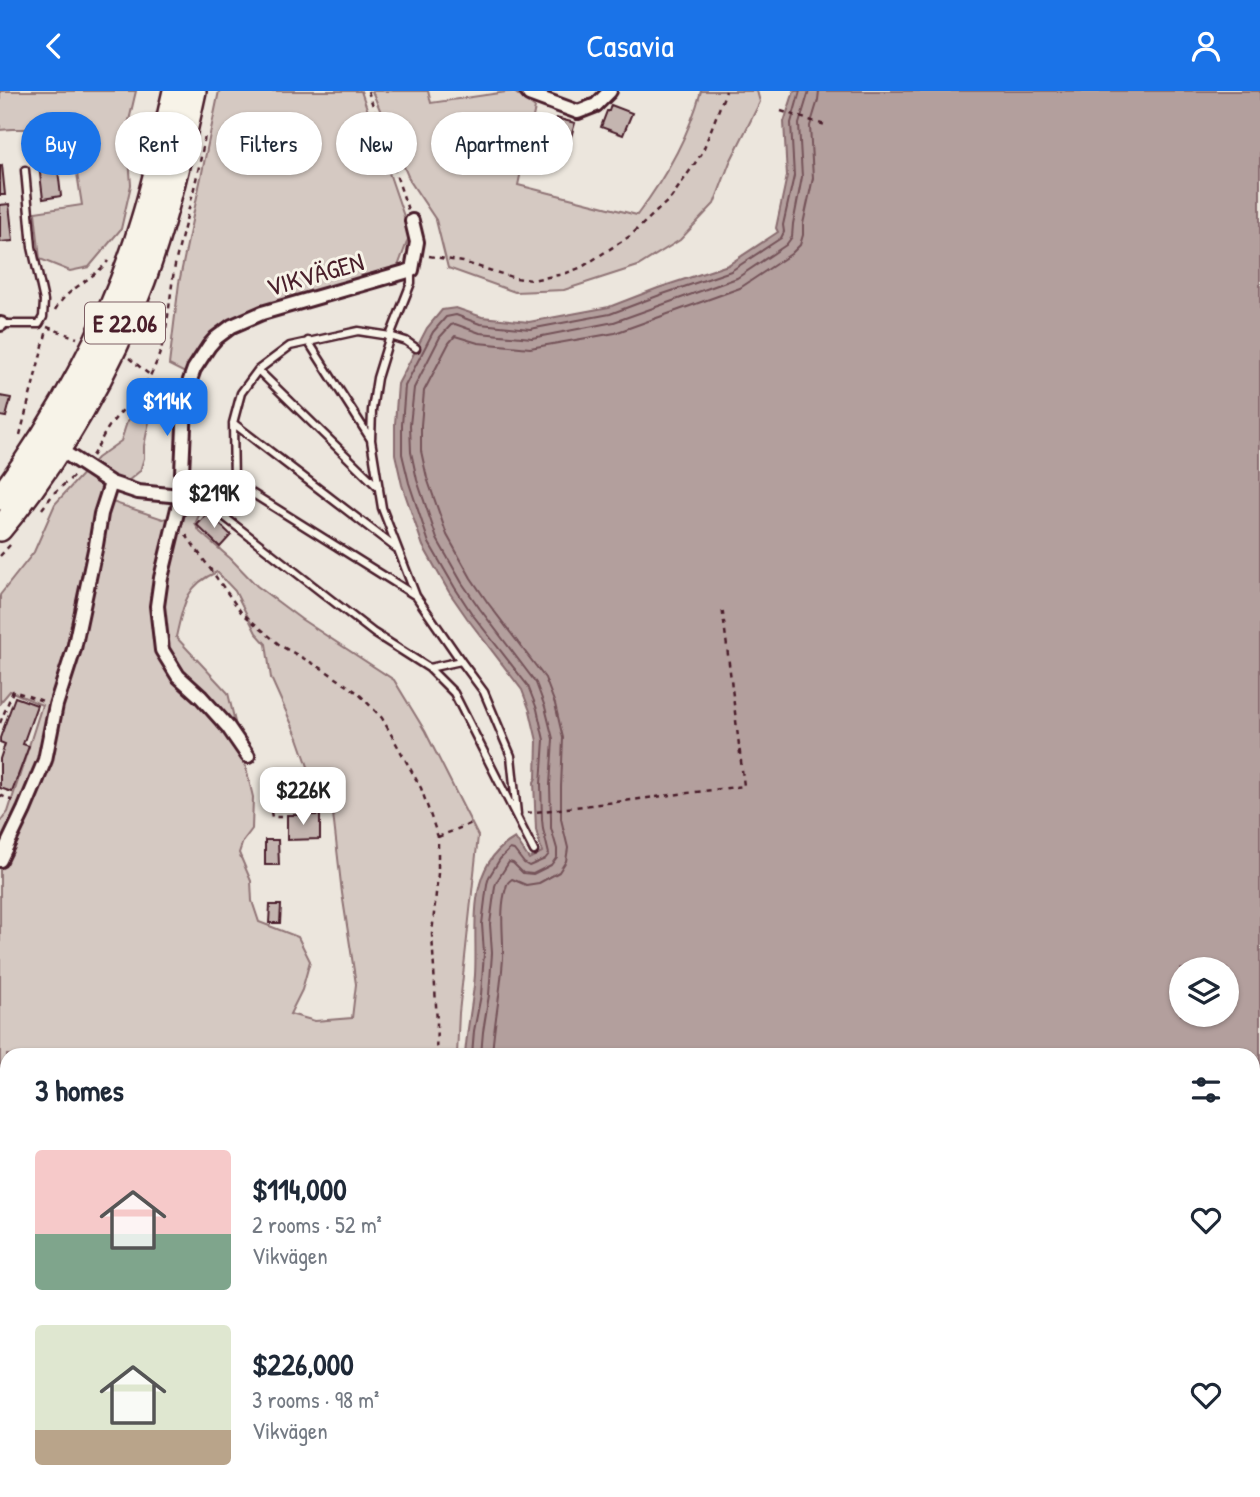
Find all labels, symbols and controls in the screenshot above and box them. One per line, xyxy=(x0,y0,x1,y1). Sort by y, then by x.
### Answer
text: Casavia xyxy=(586,24,674,67)
icon: back xyxy=(35,27,73,65)
icon: person xyxy=(1187,27,1225,65)
chip: Buy xyxy=(21,112,101,175)
chip: Rent xyxy=(115,112,202,175)
chip: Filters xyxy=(216,112,322,175)
chip: New xyxy=(336,112,417,175)
chip: Apartment xyxy=(431,112,573,175)
street label: VIKVÄGEN xyxy=(262,243,368,305)
road number: E 22.06 xyxy=(85,303,165,344)
pin: $114K xyxy=(118,379,216,438)
text: $114K xyxy=(142,385,192,416)
pin: $219K xyxy=(165,471,263,530)
text: $219K xyxy=(188,477,240,508)
pin: $226K xyxy=(254,767,352,827)
text: $226K xyxy=(276,774,330,805)
map controls xyxy=(1169,957,1239,1027)
button: layers xyxy=(1169,957,1239,1027)
text: 3 homes xyxy=(35,1070,124,1110)
icon: filters xyxy=(1187,1071,1225,1109)
text: $114,000 xyxy=(252,1169,347,1209)
icon: home xyxy=(91,1178,175,1262)
icon: heart xyxy=(1187,1201,1225,1239)
text: 2 rooms · 52 m² xyxy=(252,1209,382,1240)
text: Vikvägen xyxy=(252,1240,328,1271)
text: $226,000 xyxy=(252,1344,354,1384)
icon: home xyxy=(91,1353,175,1437)
icon: heart xyxy=(1187,1376,1225,1414)
text: 3 rooms · 98 m² xyxy=(252,1384,379,1415)
text: Vikvägen xyxy=(252,1415,328,1446)

